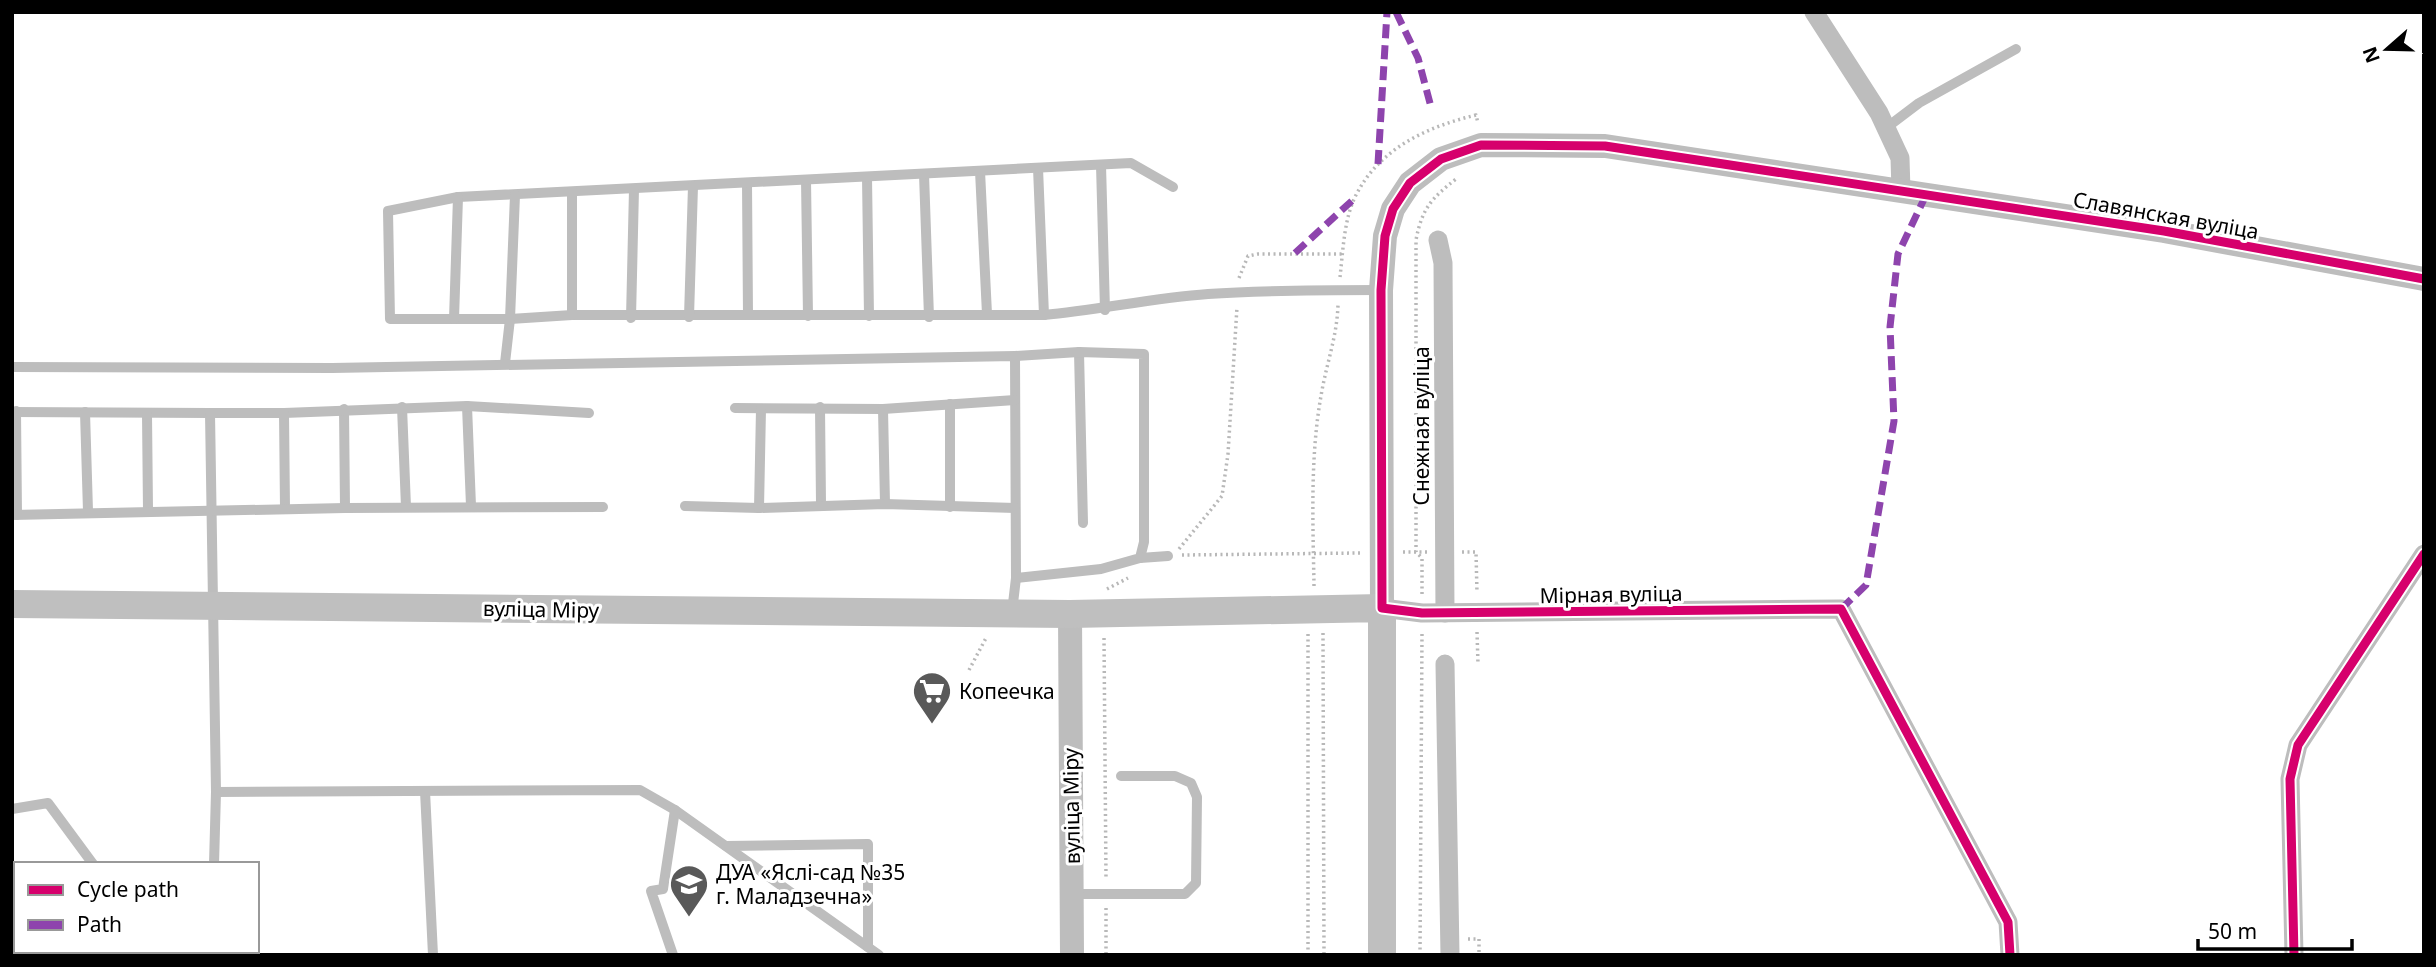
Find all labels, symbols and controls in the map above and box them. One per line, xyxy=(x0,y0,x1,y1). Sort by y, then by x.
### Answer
north arrow xyxy=(2352,14,2422,84)
text: N xyxy=(2356,43,2386,67)
street label: Славянская вуліца xyxy=(2071,185,2261,245)
street label: Снежная вуліца xyxy=(1407,346,1435,506)
street label: Мірная вуліца xyxy=(1539,579,1683,609)
street label: вуліца Міру xyxy=(483,594,600,624)
supermarket icon: Копеечка xyxy=(911,670,953,725)
place label: Копеечка xyxy=(959,677,1055,705)
street label: вуліца Міру xyxy=(1056,747,1086,864)
place label: ДУА «Яслі-сад №35 г. Маладзечна» xyxy=(716,858,905,910)
legend xyxy=(14,862,259,953)
school or university icon: ДУА «Яслі-сад №35 г. Маладзечна» xyxy=(668,863,710,918)
text: Cycle path xyxy=(77,875,179,903)
scale bar xyxy=(2198,908,2352,952)
text: Path xyxy=(77,910,122,938)
text: 50 m xyxy=(2208,917,2257,945)

